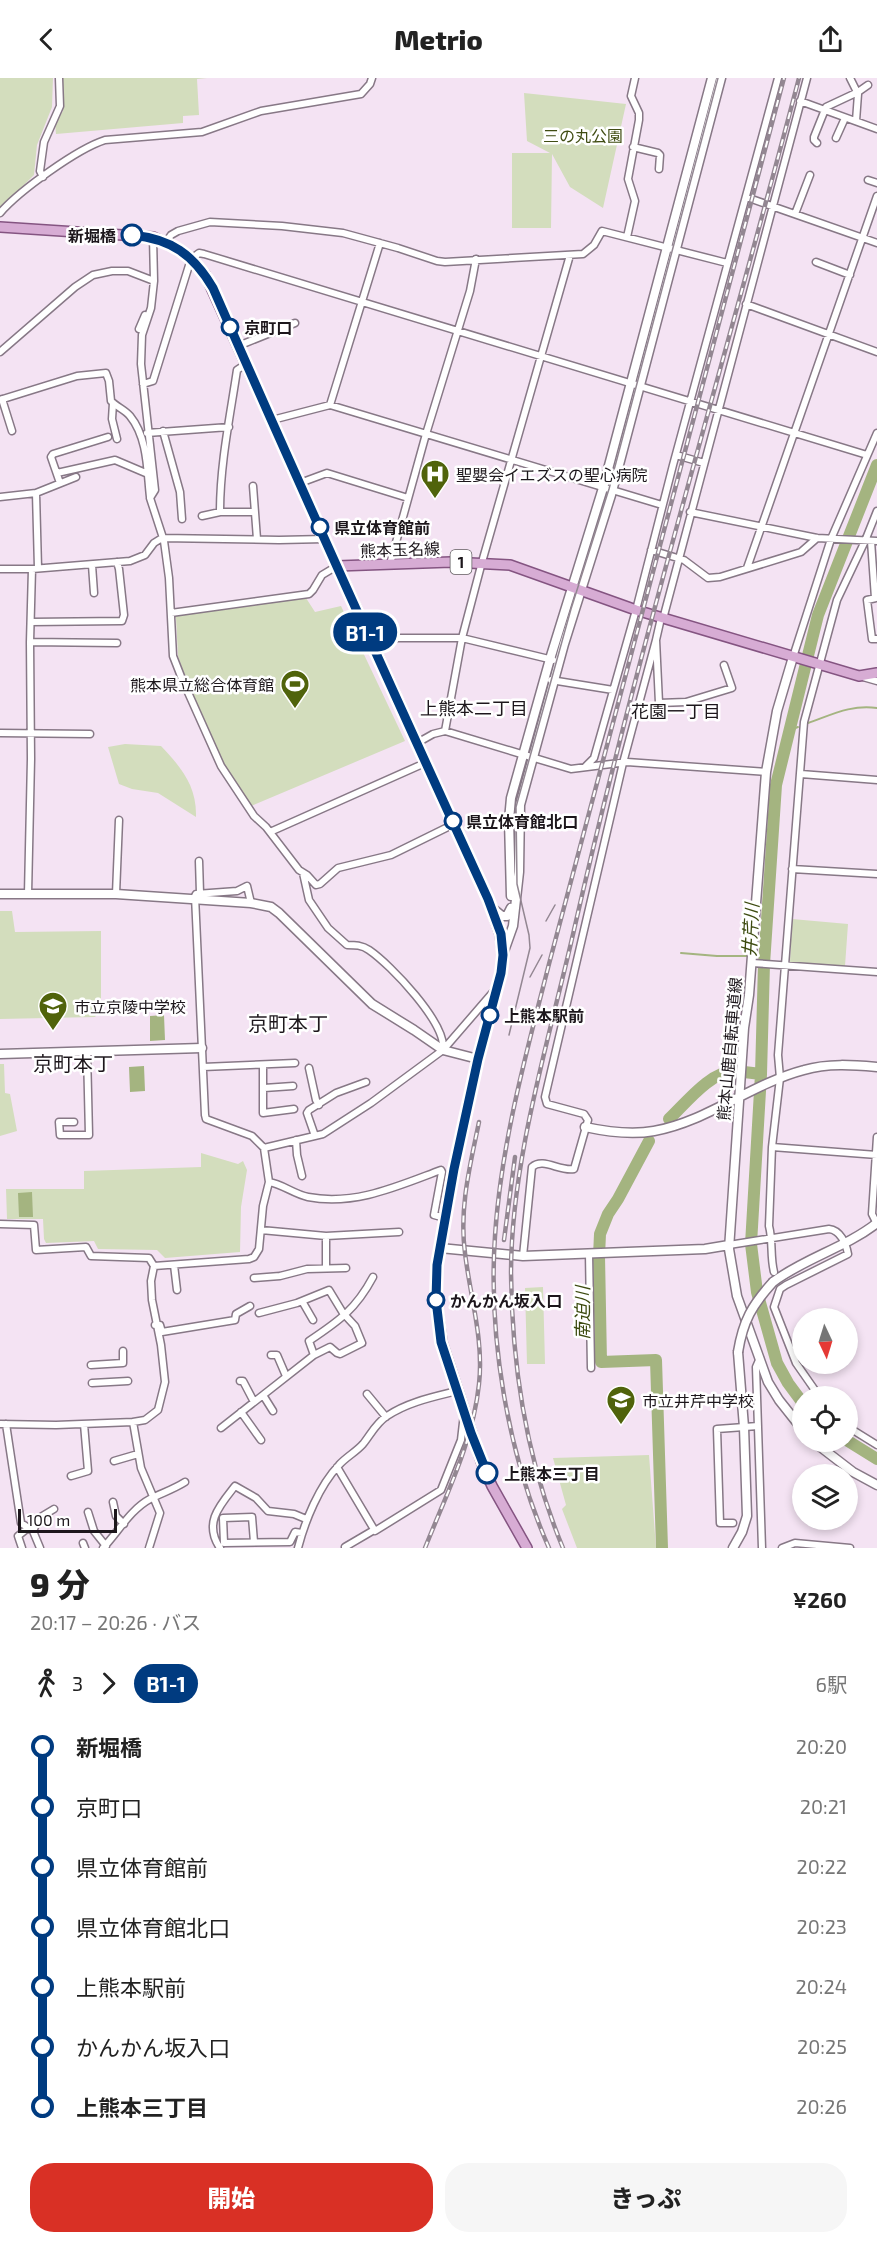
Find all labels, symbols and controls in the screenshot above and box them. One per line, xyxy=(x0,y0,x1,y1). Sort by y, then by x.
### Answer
icon: back xyxy=(30,23,63,56)
text: Metrio xyxy=(394,23,483,55)
icon: share xyxy=(814,23,847,56)
park label: 三の丸公園 xyxy=(543,126,623,145)
marker: 新堀橋 xyxy=(121,224,143,246)
place label: 新堀橋 xyxy=(68,226,116,245)
marker: 京町口 xyxy=(221,318,239,336)
place label: 京町口 xyxy=(244,318,292,337)
hospital icon: 聖嬰会イエズスの聖心病院 xyxy=(419,458,451,500)
place label: 聖嬰会イエズスの聖心病院 xyxy=(456,465,648,484)
marker: 県立体育館前 xyxy=(311,518,329,536)
place label: 県立体育館前 xyxy=(334,518,430,537)
street label: 熊本玉名線 xyxy=(360,538,440,560)
road number: 1 xyxy=(450,550,472,574)
line badge: B1-1 xyxy=(323,612,407,652)
text: B1-1 xyxy=(345,620,385,645)
sports icon: 熊本県立総合体育館 xyxy=(279,668,311,710)
place label: 熊本県立総合体育館 xyxy=(130,675,274,694)
district label: 上熊本二丁目 xyxy=(420,697,528,719)
district label: 花園一丁目 xyxy=(631,700,721,722)
marker: 県立体育館北口 xyxy=(444,812,462,830)
place label: 県立体育館北口 xyxy=(466,812,578,831)
water label: 井芹川 xyxy=(738,900,763,958)
street label: 熊本山鹿自転車道線 xyxy=(713,976,745,1122)
school or university icon: 市立京陵中学校 xyxy=(37,990,69,1032)
place label: 市立京陵中学校 xyxy=(74,997,186,1016)
marker: 上熊本駅前 xyxy=(481,1006,499,1024)
place label: 上熊本駅前 xyxy=(504,1006,584,1025)
district label: 京町本丁 xyxy=(248,1011,328,1035)
district label: 京町本丁 xyxy=(33,1051,113,1075)
water label: 南迫川 xyxy=(571,1284,593,1340)
marker: かんかん坂入口 xyxy=(427,1291,445,1309)
place label: かんかん坂入口 xyxy=(450,1291,562,1310)
north arrow xyxy=(792,1308,858,1374)
map controls xyxy=(792,1308,858,1530)
school or university icon: 市立井芹中学校 xyxy=(605,1384,637,1426)
button: locate xyxy=(792,1386,858,1452)
place label: 市立井芹中学校 xyxy=(642,1391,754,1410)
marker: 上熊本三丁目 xyxy=(476,1462,498,1484)
place label: 上熊本三丁目 xyxy=(504,1464,600,1483)
button: layers xyxy=(792,1464,858,1530)
scale bar xyxy=(18,1506,117,1534)
text: 100 m xyxy=(27,1510,70,1529)
text: 9 分 xyxy=(30,1564,90,1604)
text: ¥260 xyxy=(793,1586,847,1612)
text: 20:17 – 20:26 · バス xyxy=(30,1610,201,1634)
icon: walk xyxy=(30,1667,63,1700)
icon: forward xyxy=(92,1667,125,1700)
text: 3 xyxy=(72,1671,83,1695)
text: B1-1 xyxy=(146,1671,186,1696)
text: 6駅 xyxy=(816,1672,847,1696)
text: 新堀橋 xyxy=(76,1734,142,1760)
text: 20:20 xyxy=(796,1734,847,1758)
text: 京町口 xyxy=(76,1794,142,1820)
text: 20:21 xyxy=(800,1794,847,1818)
text: 県立体育館前 xyxy=(76,1854,208,1880)
text: 20:22 xyxy=(797,1854,847,1878)
text: 県立体育館北口 xyxy=(76,1914,230,1940)
text: 20:23 xyxy=(797,1914,847,1938)
text: 上熊本駅前 xyxy=(76,1974,186,2000)
text: 20:24 xyxy=(795,1974,847,1998)
text: かんかん坂入口 xyxy=(76,2034,230,2060)
text: 20:25 xyxy=(797,2034,847,2058)
text: 上熊本三丁目 xyxy=(76,2094,208,2120)
text: 20:26 xyxy=(796,2094,847,2118)
button: 開始 xyxy=(30,2163,433,2232)
button: きっぷ xyxy=(445,2163,847,2232)

